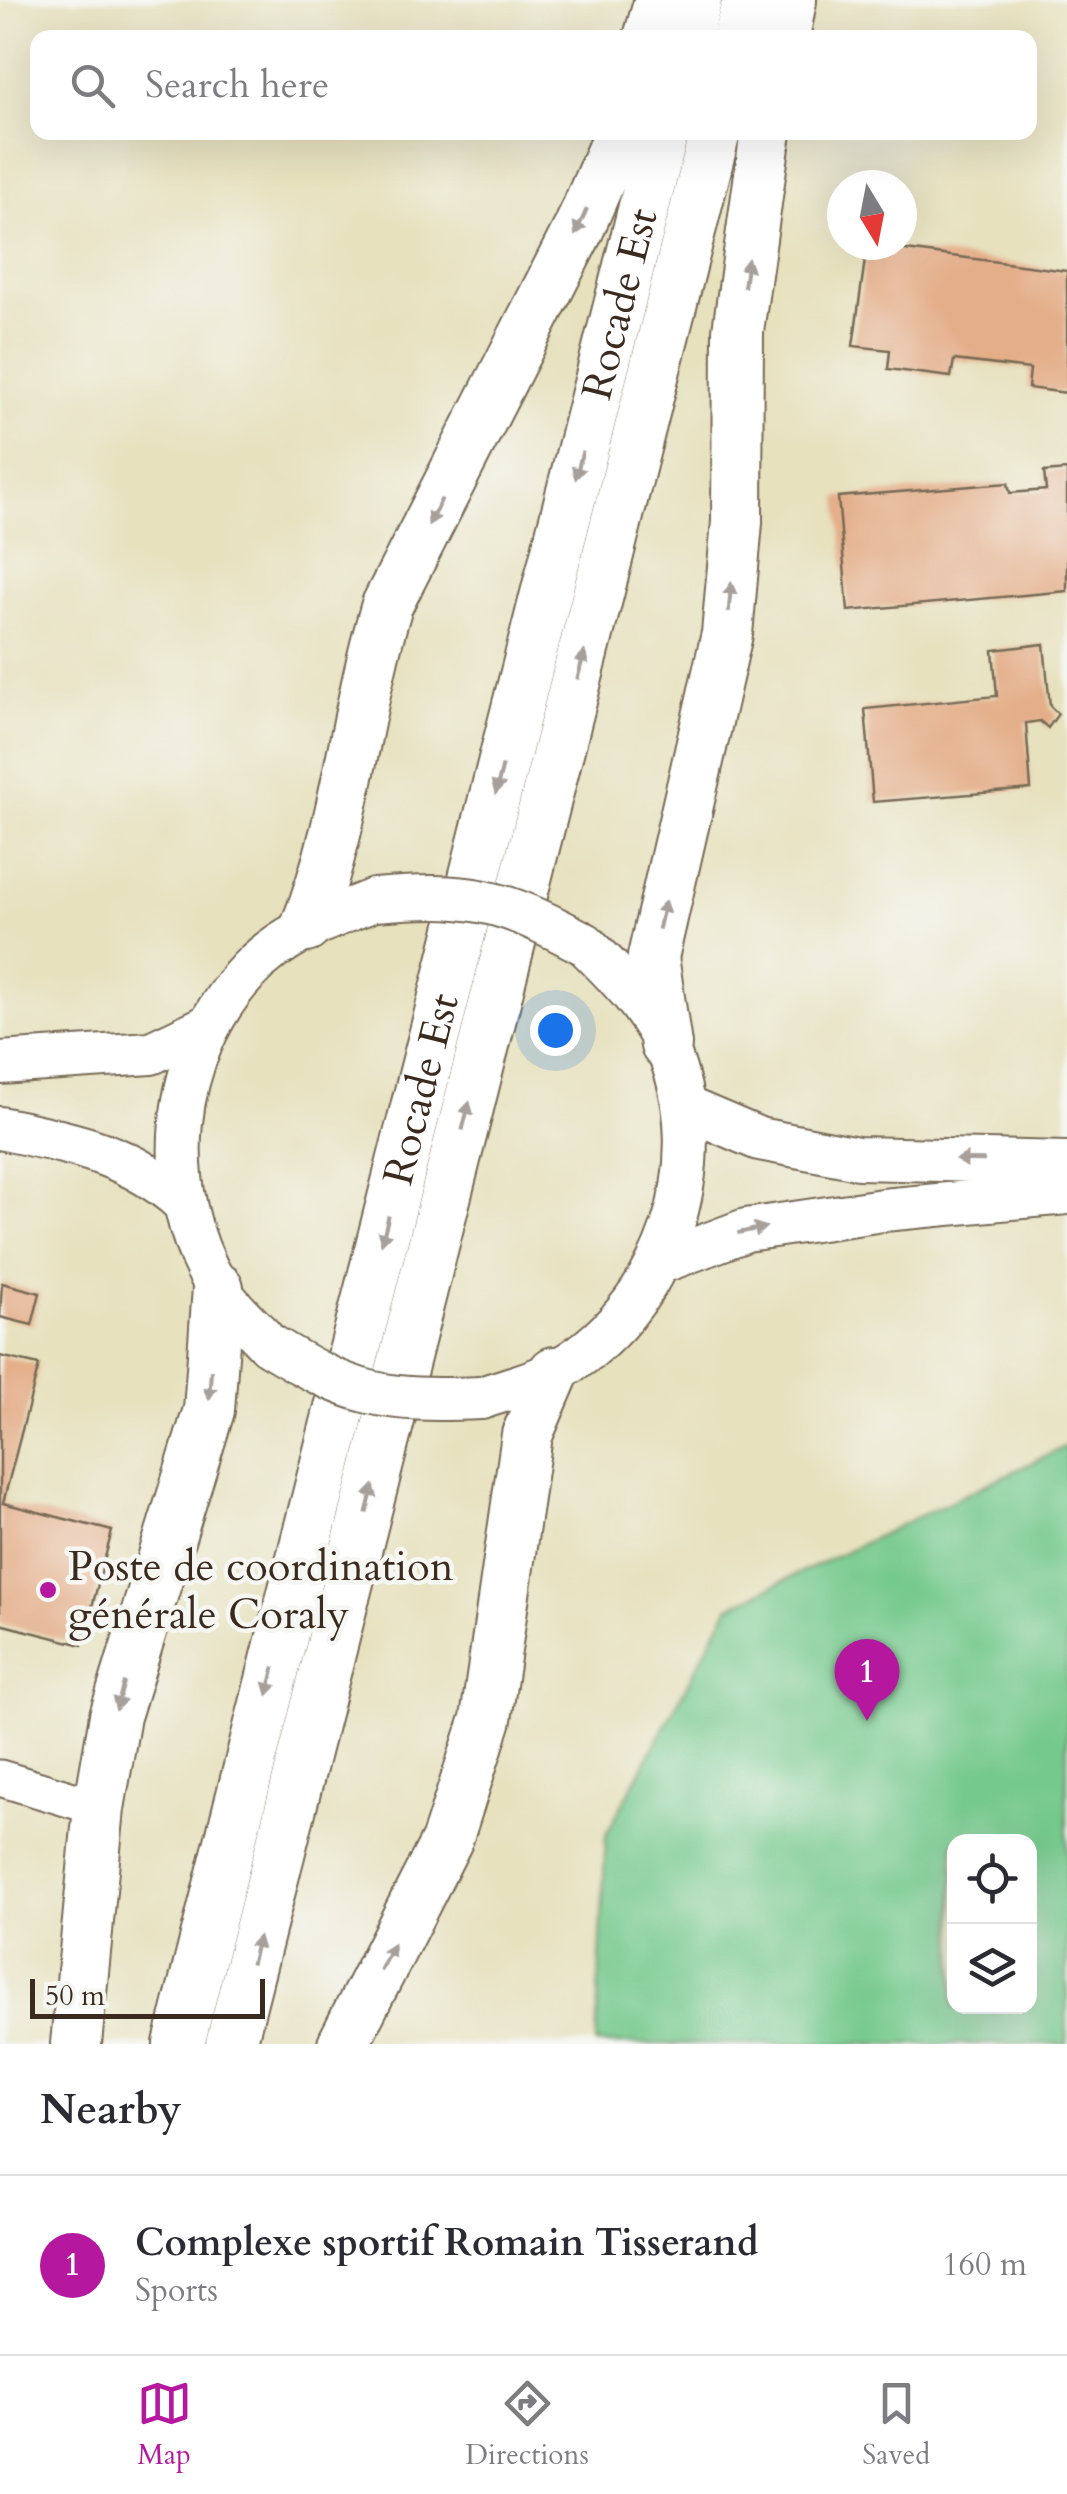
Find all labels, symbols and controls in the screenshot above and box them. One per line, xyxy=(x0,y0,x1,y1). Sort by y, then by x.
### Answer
search box xyxy=(30,30,1037,140)
icon: search xyxy=(65,58,120,113)
text: Search here xyxy=(145,59,329,111)
north arrow xyxy=(827,170,917,260)
street label: Rocade Est xyxy=(568,202,671,405)
one-way arrow xyxy=(573,207,589,237)
one-way arrow xyxy=(738,257,754,288)
one-way arrow xyxy=(571,450,586,481)
one-way arrow xyxy=(427,498,444,527)
one-way arrow xyxy=(722,581,738,613)
one-way arrow xyxy=(574,649,589,680)
one-way arrow xyxy=(491,765,507,796)
one-way arrow xyxy=(655,899,671,930)
street label: Rocade Est xyxy=(369,988,472,1191)
your location xyxy=(530,1005,581,1056)
one-way arrow xyxy=(459,1100,474,1131)
one-way arrow xyxy=(953,1152,985,1168)
one-way arrow xyxy=(377,1215,393,1246)
one-way arrow xyxy=(737,1222,768,1237)
one-way arrow xyxy=(202,1370,218,1402)
one-way arrow xyxy=(362,1483,378,1514)
place label: Poste de coordination générale Coraly xyxy=(68,1538,454,1643)
marker: Poste de coordination générale Coraly xyxy=(37,1579,59,1601)
pin: 1 xyxy=(834,1638,900,1721)
one-way arrow xyxy=(263,1666,279,1697)
one-way arrow xyxy=(112,1681,128,1712)
map controls xyxy=(947,1834,1037,2014)
button: locate xyxy=(947,1834,1037,1924)
button: layers xyxy=(947,1924,1037,2014)
one-way arrow xyxy=(248,1934,264,1965)
one-way arrow xyxy=(378,1943,395,1972)
scale bar xyxy=(30,1974,265,2018)
text: 50 m xyxy=(45,1977,105,2015)
text: Nearby xyxy=(40,2081,182,2138)
text: Complexe sportif Romain Tisserand xyxy=(135,2217,759,2269)
text: 1 xyxy=(64,2243,81,2287)
text: 160 m xyxy=(942,2243,1027,2287)
text: Sports xyxy=(135,2269,218,2313)
tab: Map xyxy=(137,2376,192,2474)
tab: Directions xyxy=(465,2376,589,2474)
tab: Saved xyxy=(862,2376,930,2474)

